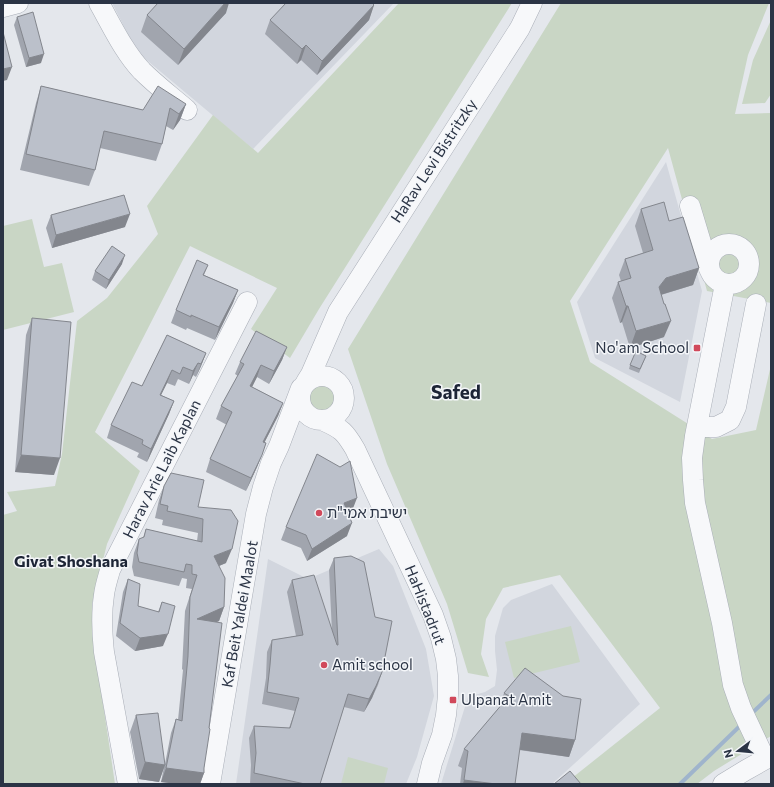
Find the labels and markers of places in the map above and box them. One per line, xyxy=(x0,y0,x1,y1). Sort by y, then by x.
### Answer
place label: No'am School xyxy=(595,338,689,356)
marker: No'am School xyxy=(692,343,702,353)
place label: ישיבת אמי"ת xyxy=(327,503,407,521)
marker: ישיבת אמי"ת xyxy=(314,508,324,518)
place label: Amit school xyxy=(332,655,413,673)
marker: Amit school xyxy=(319,660,329,670)
place label: Ulpanat Amit xyxy=(461,690,551,708)
marker: Ulpanat Amit xyxy=(448,695,458,705)

